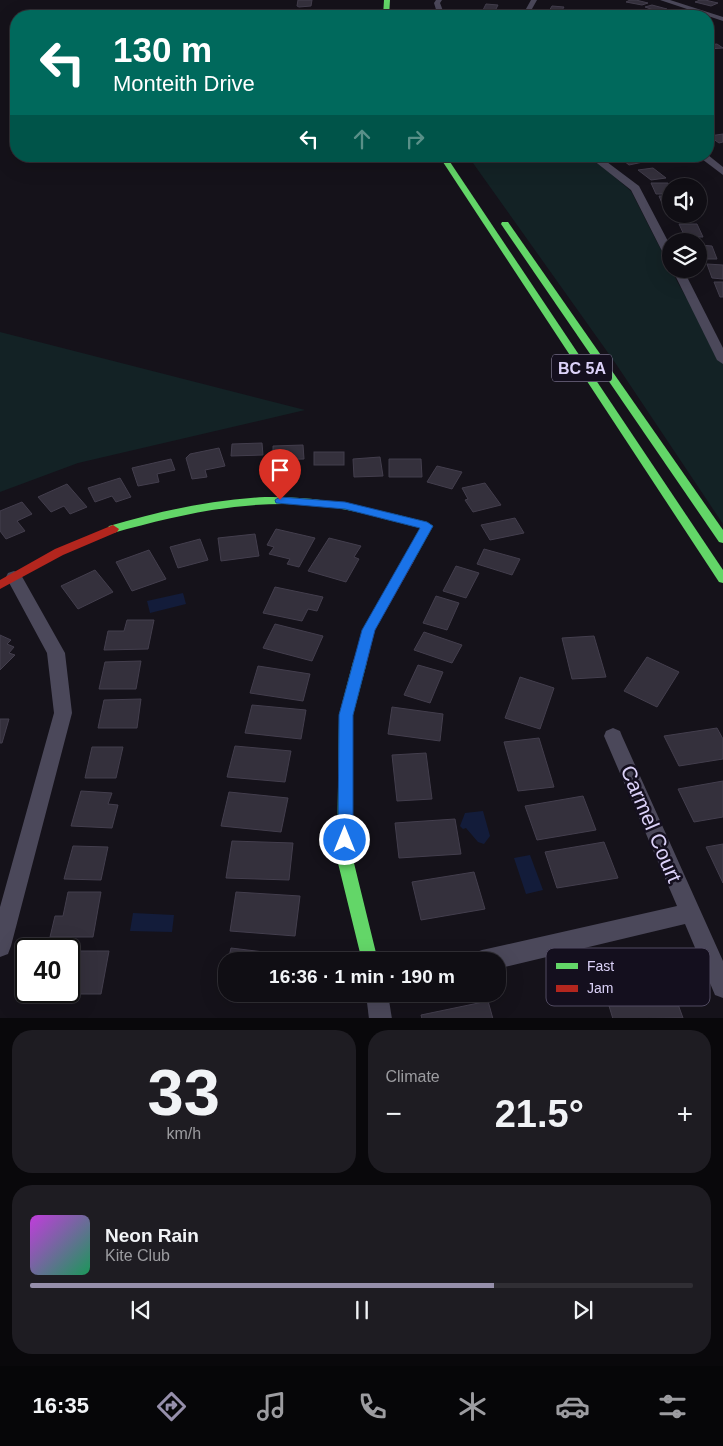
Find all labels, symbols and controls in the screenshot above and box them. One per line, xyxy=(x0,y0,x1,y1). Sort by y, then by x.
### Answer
icon: left xyxy=(30,30,95,95)
text: 130 m xyxy=(113,30,212,69)
text: Monteith Drive xyxy=(113,71,255,96)
icon: left xyxy=(295,125,323,153)
icon: ahead xyxy=(348,125,376,153)
icon: right xyxy=(401,125,429,153)
map controls xyxy=(662,178,707,278)
button: sound xyxy=(662,178,707,223)
button: layers xyxy=(662,233,707,278)
road number: BC 5A xyxy=(552,354,612,382)
pin xyxy=(259,449,301,500)
icon: arrive xyxy=(266,456,294,484)
street label: Carmel Court xyxy=(616,762,687,886)
position arrow xyxy=(318,813,370,865)
speed limit sign: 40 xyxy=(15,938,80,1003)
legend xyxy=(546,948,710,1006)
text: Fast xyxy=(587,958,614,974)
text: 16:36 · 1 min · 190 m xyxy=(269,966,455,987)
text: Jam xyxy=(587,980,613,996)
text: 33 xyxy=(148,1056,220,1129)
text: Climate xyxy=(386,1068,440,1085)
text: 21.5° xyxy=(495,1093,584,1135)
text: − xyxy=(386,1098,402,1129)
text: + xyxy=(677,1098,693,1129)
text: km/h xyxy=(166,1125,201,1142)
text: Neon Rain xyxy=(105,1225,199,1246)
text: Kite Club xyxy=(105,1247,170,1264)
icon: previous xyxy=(127,1296,155,1324)
icon: pause xyxy=(348,1296,376,1324)
icon: next xyxy=(569,1296,597,1324)
icon: directions xyxy=(154,1389,189,1424)
icon: music xyxy=(254,1389,289,1424)
icon: phone xyxy=(355,1389,390,1424)
icon: climate xyxy=(455,1389,490,1424)
icon: car xyxy=(555,1389,590,1424)
icon: filters xyxy=(655,1389,690,1424)
text: 16:35 xyxy=(33,1393,89,1418)

